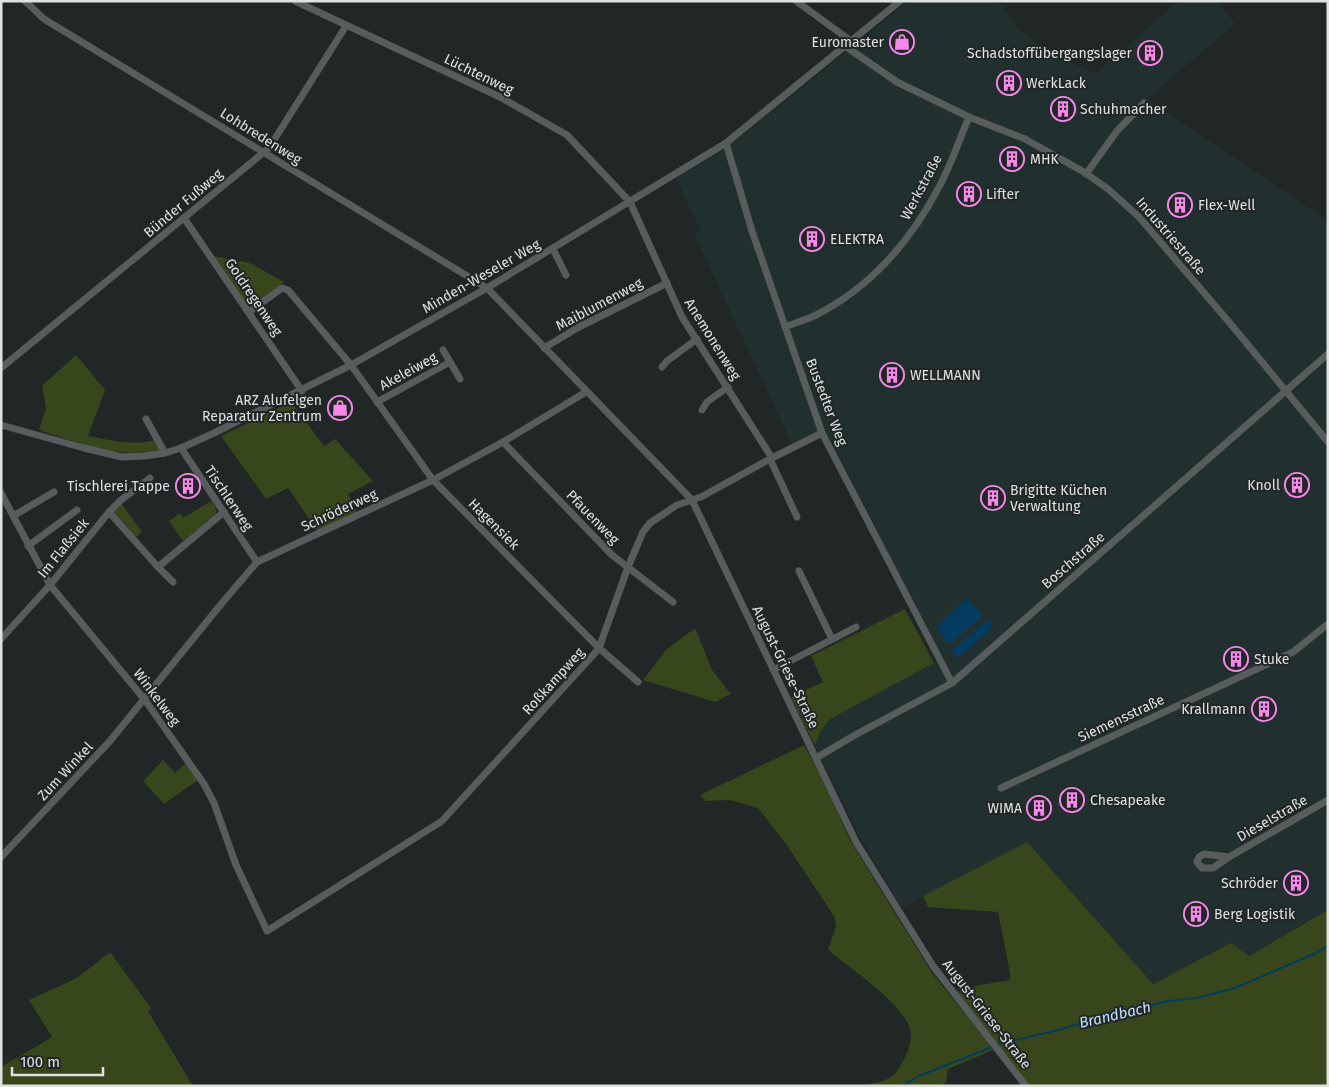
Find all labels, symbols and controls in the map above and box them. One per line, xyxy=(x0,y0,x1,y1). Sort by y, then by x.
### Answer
shop icon: Euromaster xyxy=(889,29,915,55)
place label: Euromaster xyxy=(812,34,885,51)
building icon: Schadstoffübergangslager xyxy=(1137,40,1163,66)
place label: Schadstoffübergangslager xyxy=(967,45,1133,62)
street label: Lüchtenweg xyxy=(441,50,517,99)
building icon: WerkLack xyxy=(996,70,1022,96)
place label: WerkLack xyxy=(1026,75,1087,92)
building icon: Schuhmacher xyxy=(1050,96,1076,122)
place label: Schuhmacher xyxy=(1080,101,1167,118)
street label: Lohbredenweg xyxy=(217,105,305,169)
building icon: MHK xyxy=(999,146,1025,172)
place label: MHK xyxy=(1030,151,1059,168)
street label: Werkstraße xyxy=(897,152,946,223)
street label: Bünder Fußweg xyxy=(140,165,227,241)
building icon: Lifter xyxy=(956,181,982,207)
place label: Lifter xyxy=(986,186,1020,203)
building icon: Flex-Well xyxy=(1167,192,1193,218)
street label: Industriestraße xyxy=(1132,194,1209,279)
place label: Flex-Well xyxy=(1198,197,1255,214)
building icon: ELEKTRA xyxy=(799,226,825,252)
place label: ELEKTRA xyxy=(830,231,884,248)
street label: Minden-Weseler Weg xyxy=(419,235,544,317)
street label: Goldregenweg xyxy=(221,255,286,340)
street label: Maiblumenweg xyxy=(553,274,646,334)
street label: Anemonenweg xyxy=(681,295,745,384)
street label: Akeleiweg xyxy=(376,348,441,394)
street label: Bustedter Weg xyxy=(802,356,851,449)
building icon: WELLMANN xyxy=(879,362,905,388)
place label: WELLMANN xyxy=(910,367,981,384)
place label: ARZ Alufelgen Reparatur Zentrum xyxy=(202,392,322,425)
shop icon: ARZ Alufelgen Reparatur Zentrum xyxy=(327,395,353,421)
street label: Tischlerweg xyxy=(201,463,257,535)
building icon: Knoll xyxy=(1284,472,1310,498)
building icon: Tischlerei Tappe xyxy=(175,473,201,499)
place label: Knoll xyxy=(1247,477,1280,494)
place label: Tischlerei Tappe xyxy=(67,478,170,495)
place label: Brigitte Küchen Verwaltung xyxy=(1010,482,1107,515)
street label: Schröderweg xyxy=(298,485,381,535)
building icon: Brigitte Küchen Verwaltung xyxy=(980,485,1006,511)
street label: Pfauenweg xyxy=(563,487,623,549)
street label: Hagensiek xyxy=(465,495,523,554)
street label: Im Flaßsiek xyxy=(34,514,93,582)
street label: Boschstraße xyxy=(1038,528,1108,592)
street label: August-Griese-Straße xyxy=(748,603,823,731)
street label: Roßkampweg xyxy=(519,644,588,718)
building icon: Stuke xyxy=(1223,646,1249,672)
place label: Stuke xyxy=(1254,651,1290,668)
street label: Winkelweg xyxy=(130,665,184,730)
street label: Siemensstraße xyxy=(1075,691,1167,746)
building icon: Krallmann xyxy=(1251,696,1277,722)
place label: Krallmann xyxy=(1181,701,1246,718)
street label: Zum Winkel xyxy=(34,739,97,804)
building icon: Chesapeake xyxy=(1059,787,1085,813)
street label: Dieselstraße xyxy=(1234,791,1311,846)
place label: Chesapeake xyxy=(1090,792,1166,809)
building icon: WIMA xyxy=(1026,795,1052,821)
place label: WIMA xyxy=(987,800,1022,817)
building icon: Schröder xyxy=(1283,870,1309,896)
place label: Schröder xyxy=(1221,875,1279,892)
building icon: Berg Logistik xyxy=(1183,901,1209,927)
place label: Berg Logistik xyxy=(1214,906,1296,923)
street label: August-Griese-Straße xyxy=(939,956,1035,1072)
water label: Brandbach xyxy=(1077,998,1153,1032)
scale bar xyxy=(12,1044,104,1076)
text: 100 m xyxy=(20,1053,60,1071)

